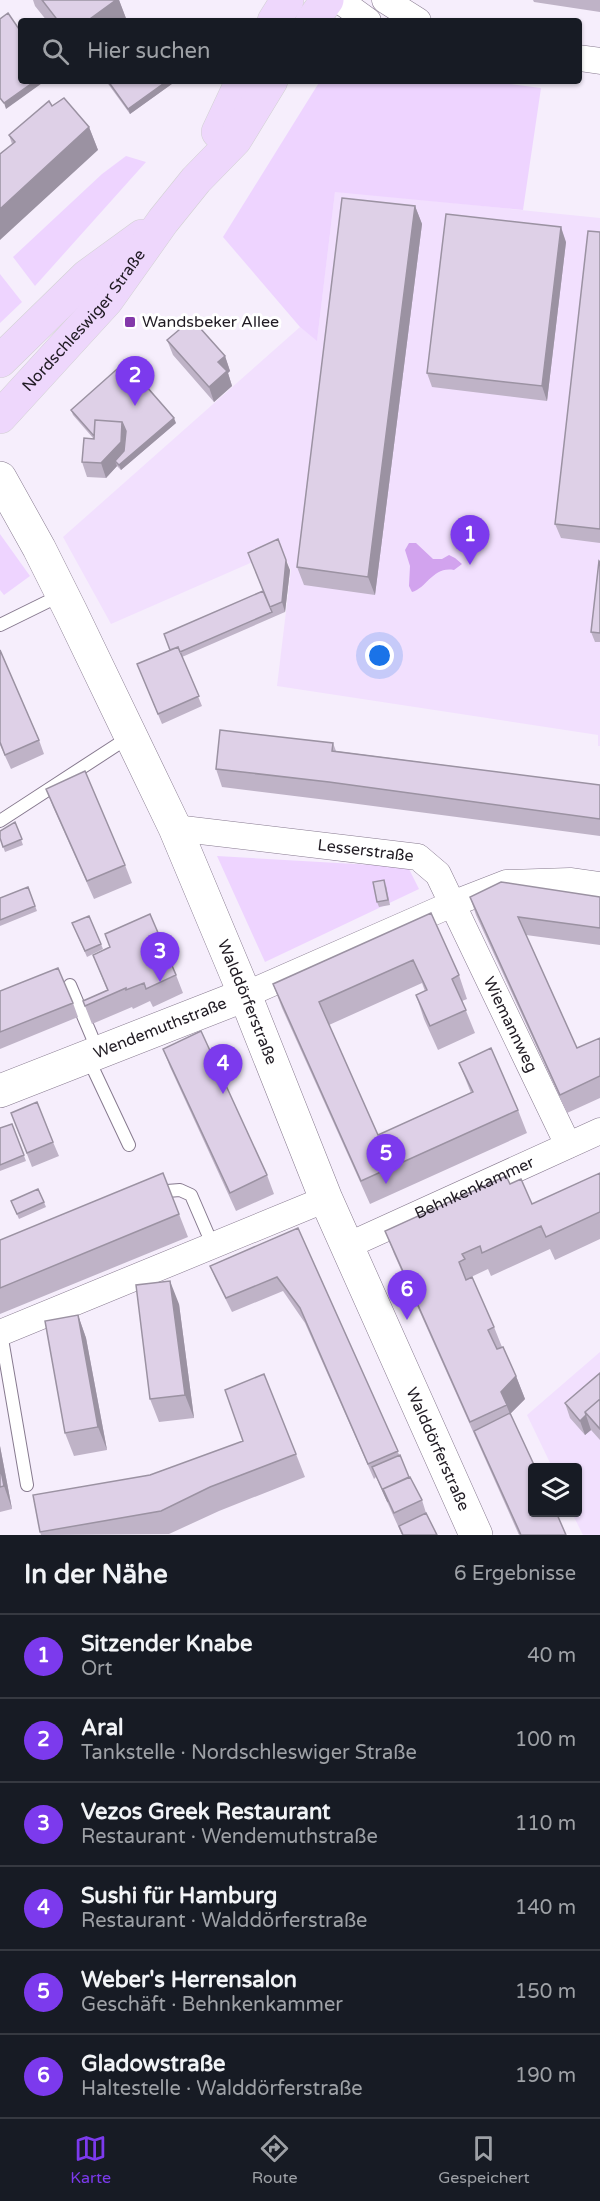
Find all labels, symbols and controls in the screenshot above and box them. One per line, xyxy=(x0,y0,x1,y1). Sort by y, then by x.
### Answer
search box xyxy=(18,18,582,84)
icon: search xyxy=(39,35,72,68)
text: Hier suchen xyxy=(87,38,210,64)
street label: Nordschleswiger Straße xyxy=(18,245,150,396)
place label: Wandsbeker Allee xyxy=(142,312,279,332)
marker: Wandsbeker Allee xyxy=(123,315,137,329)
pin: 2 xyxy=(116,356,154,406)
pin: 1 xyxy=(450,516,490,565)
your location xyxy=(365,641,394,670)
street label: Lesserstraße xyxy=(317,835,415,866)
pin: 3 xyxy=(140,932,180,982)
street label: Walddörferstraße xyxy=(213,937,282,1068)
street label: Wiemannweg xyxy=(479,973,542,1076)
street label: Wendemuthstraße xyxy=(91,993,230,1063)
pin: 4 xyxy=(204,1044,242,1094)
pin: 5 xyxy=(366,1134,406,1184)
street label: Behnkenkammer xyxy=(412,1152,538,1224)
pin: 6 xyxy=(388,1270,426,1320)
street label: Walddörferstraße xyxy=(401,1384,474,1514)
map controls xyxy=(528,1463,582,1517)
button: layers xyxy=(528,1463,582,1517)
text: In der Nähe xyxy=(24,1559,168,1590)
text: 6 Ergebnisse xyxy=(454,1562,576,1586)
text: Sitzender Knabe xyxy=(81,1631,252,1657)
text: 1 xyxy=(37,1644,50,1668)
text: 40 m xyxy=(527,1644,576,1668)
text: Ort xyxy=(81,1657,112,1681)
text: Aral xyxy=(81,1715,124,1741)
text: 2 xyxy=(37,1728,50,1752)
text: 100 m xyxy=(515,1728,576,1752)
text: Tankstelle · Nordschleswiger Straße xyxy=(81,1741,417,1765)
text: Vezos Greek Restaurant xyxy=(81,1799,330,1825)
text: 3 xyxy=(37,1812,50,1836)
text: 110 m xyxy=(515,1812,576,1836)
text: Restaurant · Wendemuthstraße xyxy=(81,1825,378,1849)
text: Sushi für Hamburg xyxy=(81,1883,277,1909)
text: 4 xyxy=(37,1896,50,1920)
text: 140 m xyxy=(515,1896,576,1920)
text: Restaurant · Walddörferstraße xyxy=(81,1909,367,1933)
text: Weber's Herrensalon xyxy=(81,1967,297,1993)
text: 5 xyxy=(37,1980,50,2004)
text: 150 m xyxy=(515,1980,576,2004)
text: Geschäft · Behnkenkammer xyxy=(81,1993,343,2017)
text: Gladowstraße xyxy=(81,2051,226,2077)
text: 6 xyxy=(37,2064,50,2088)
text: 190 m xyxy=(515,2064,576,2088)
text: Haltestelle · Walddörferstraße xyxy=(81,2077,363,2101)
tab: Karte xyxy=(70,2132,111,2188)
tab: Route xyxy=(252,2132,298,2188)
tab: Gespeichert xyxy=(438,2132,530,2188)

